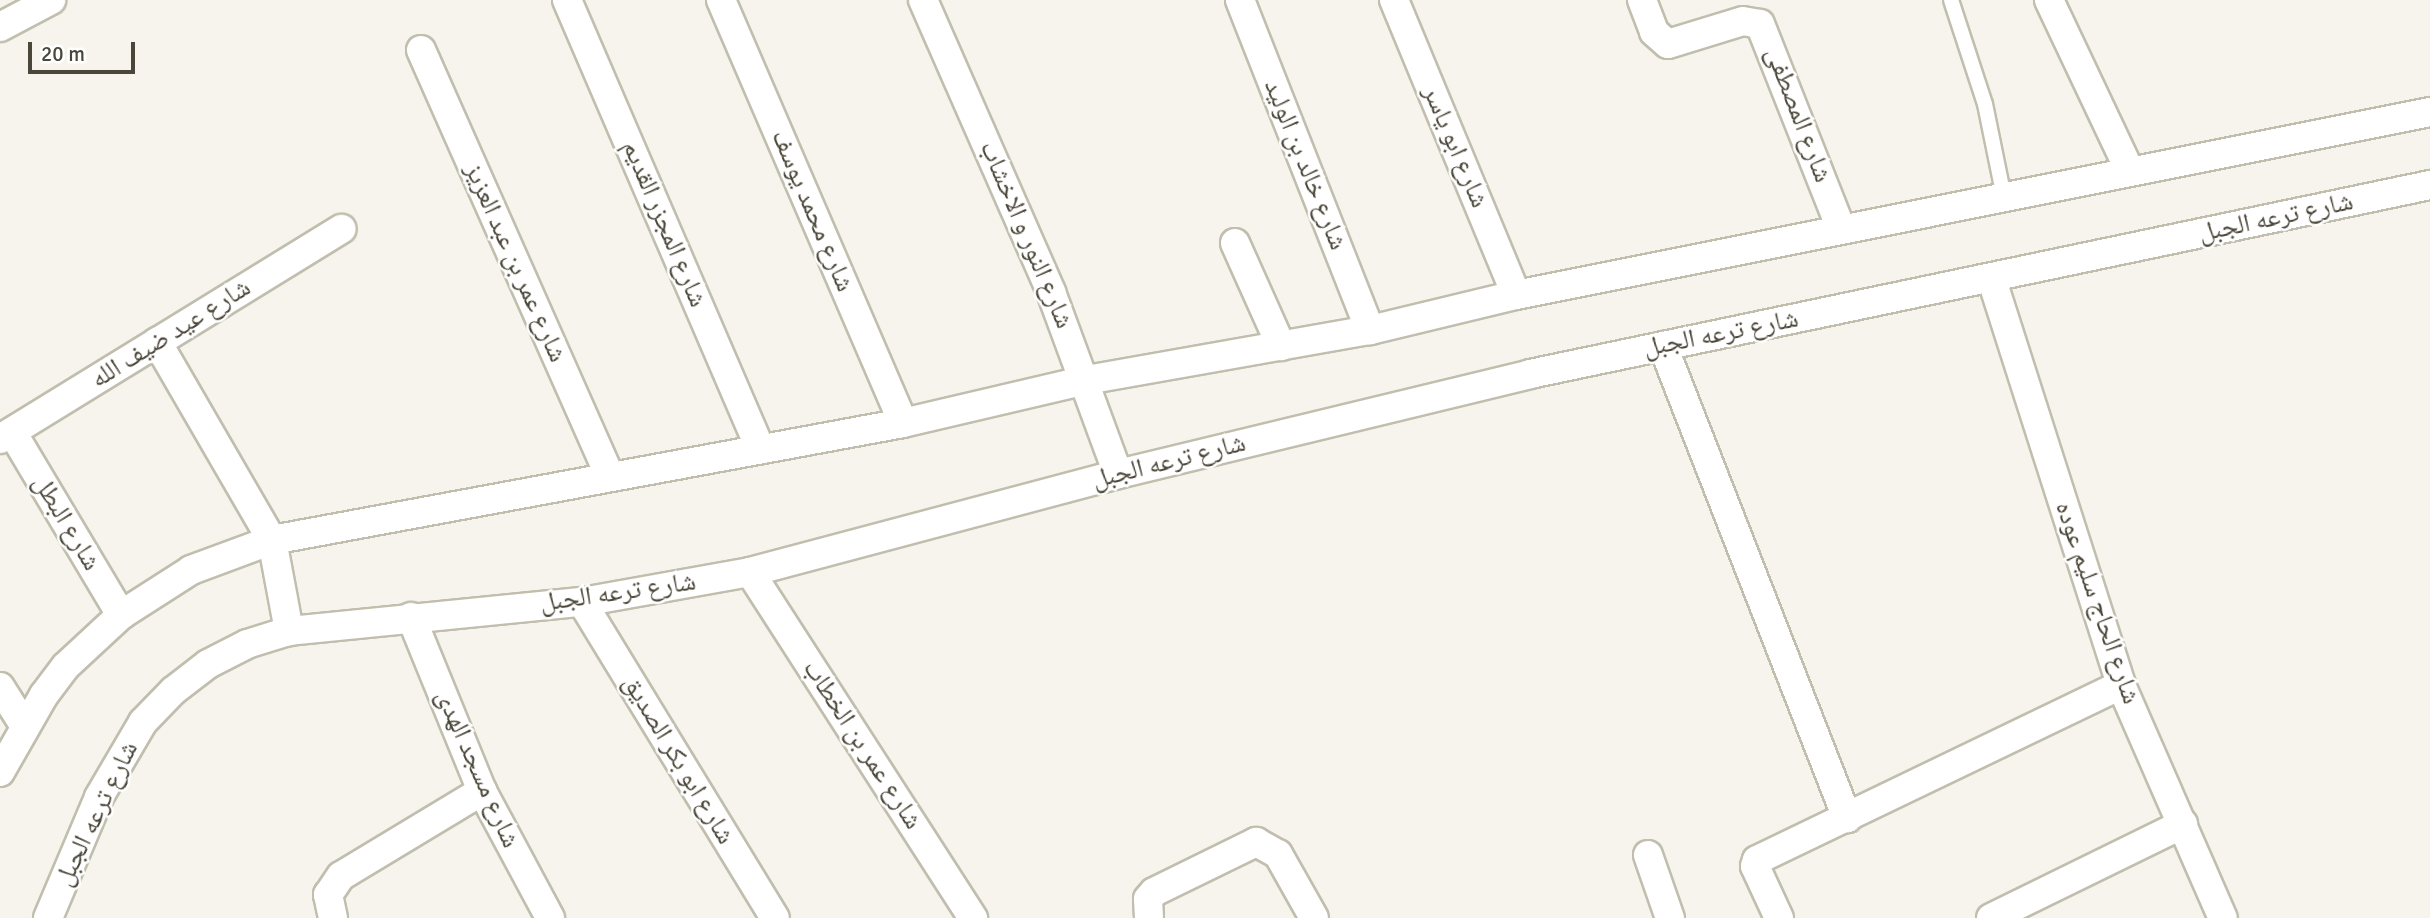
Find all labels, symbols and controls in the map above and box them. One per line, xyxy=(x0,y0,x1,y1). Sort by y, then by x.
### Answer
scale bar xyxy=(32,28,138,72)
text: 20 m xyxy=(41,41,85,67)
street label: شارع المصطفى xyxy=(1758,43,1838,187)
street label: شارع خالد بن الوليد xyxy=(1257,75,1353,255)
street label: شارع ابو ياسر xyxy=(1415,81,1495,213)
street label: شارع محمد يوسف xyxy=(764,125,860,297)
street label: شارع المجزر القديم xyxy=(615,136,713,312)
street label: شارع النور و الاخشاب xyxy=(973,137,1079,333)
street label: شارع عمر بن عبد العزيز xyxy=(457,159,573,367)
street label: شارع ترعه الجبل xyxy=(2196,186,2356,250)
street label: شارع عيد ضيف الله xyxy=(85,272,257,396)
street label: شارع ترعه الجبل xyxy=(1641,304,1801,364)
street label: شارع ترعه الجبل xyxy=(1089,428,1249,496)
street label: شارع البطل xyxy=(25,469,107,577)
street label: شارع الحاج سليم عوده xyxy=(2048,498,2146,708)
street label: شارع ترعه الجبل xyxy=(538,567,698,619)
street label: شارع عمر بن الخطاب xyxy=(796,655,928,835)
street label: شارع ابو بكر الصديق xyxy=(615,670,741,850)
street label: شارع مسجد الهدى xyxy=(428,685,526,853)
street label: شارع ترعه الجبل xyxy=(49,737,145,891)

